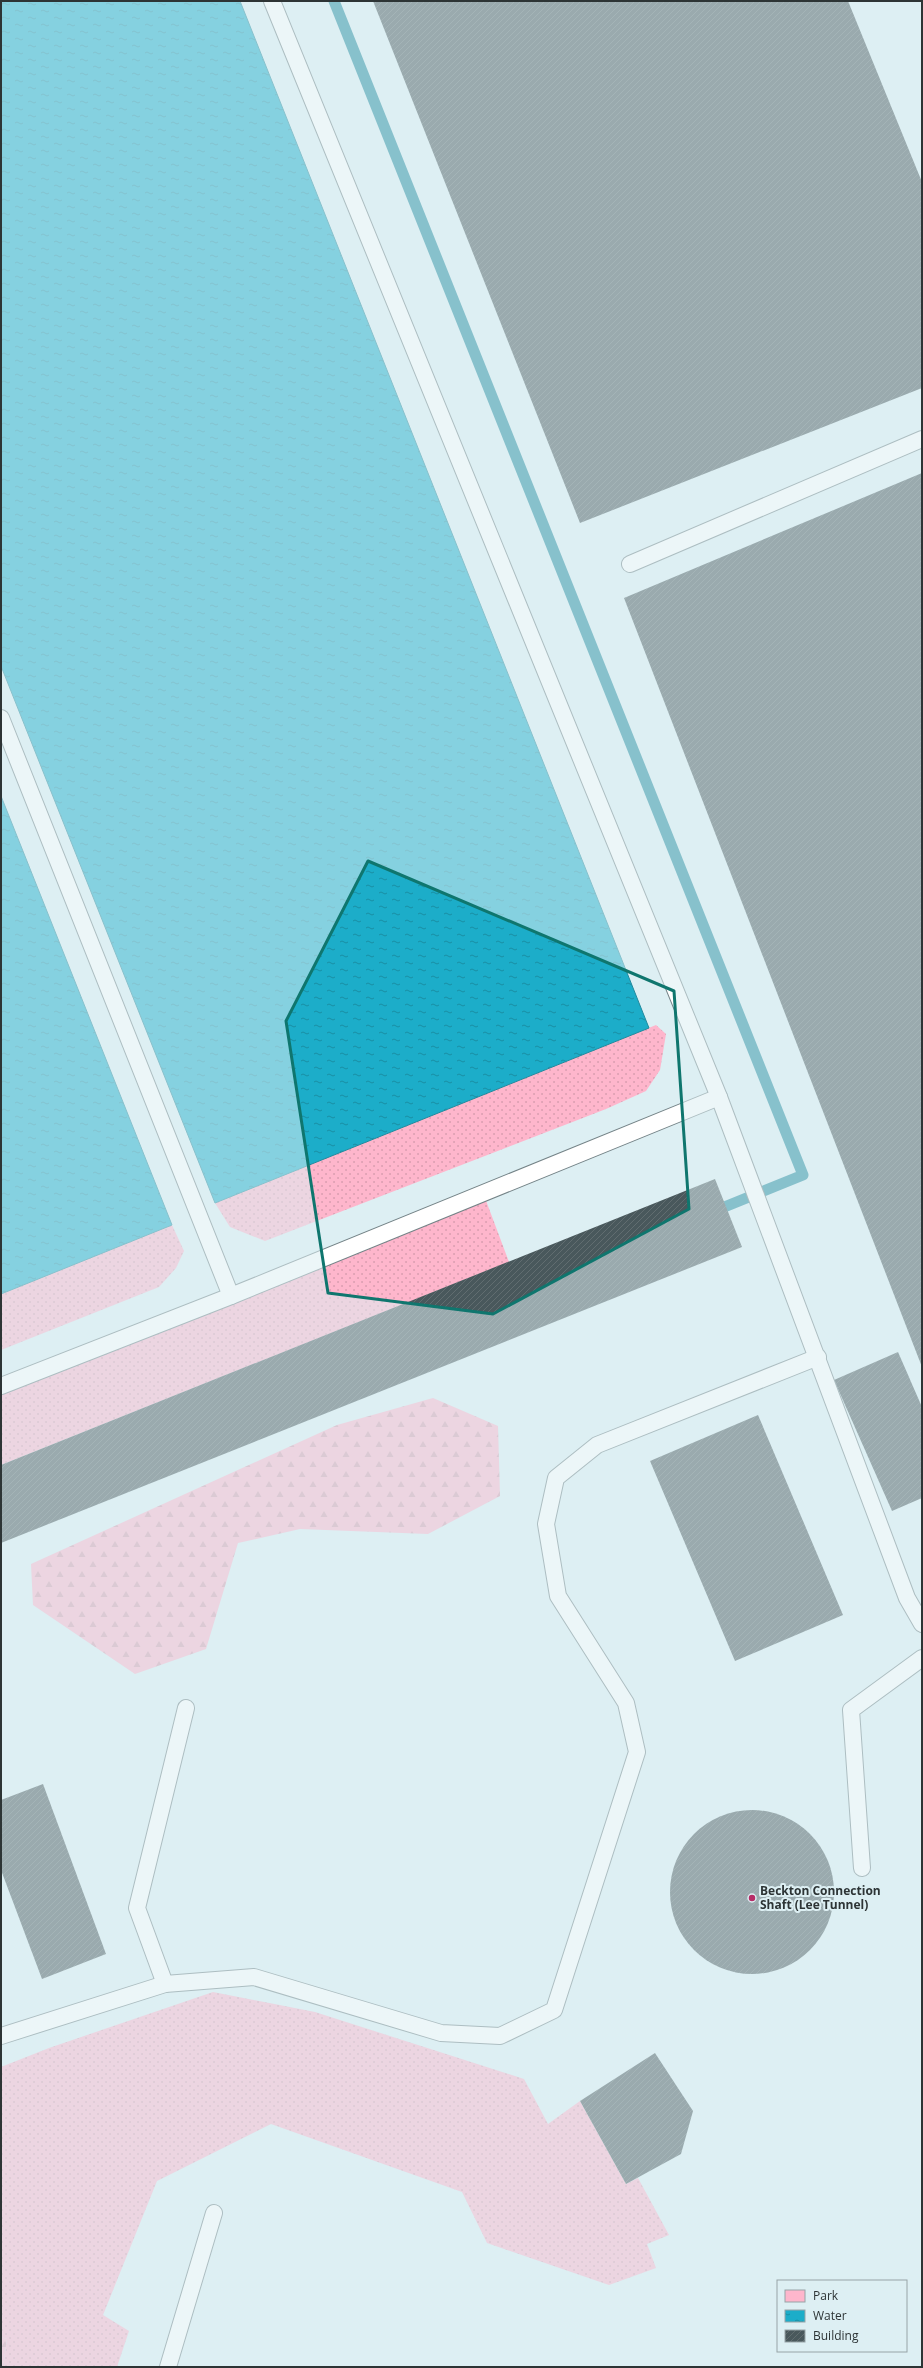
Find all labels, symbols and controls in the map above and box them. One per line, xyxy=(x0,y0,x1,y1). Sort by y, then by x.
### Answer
place label: Beckton Connection Shaft (Lee Tunnel) xyxy=(760,1882,881,1913)
marker: Beckton Connection Shaft (Lee Tunnel) xyxy=(747,1893,757,1903)
legend xyxy=(777,2280,907,2352)
text: Park xyxy=(813,2287,839,2304)
text: Water xyxy=(813,2307,847,2324)
text: Building xyxy=(813,2327,859,2344)

